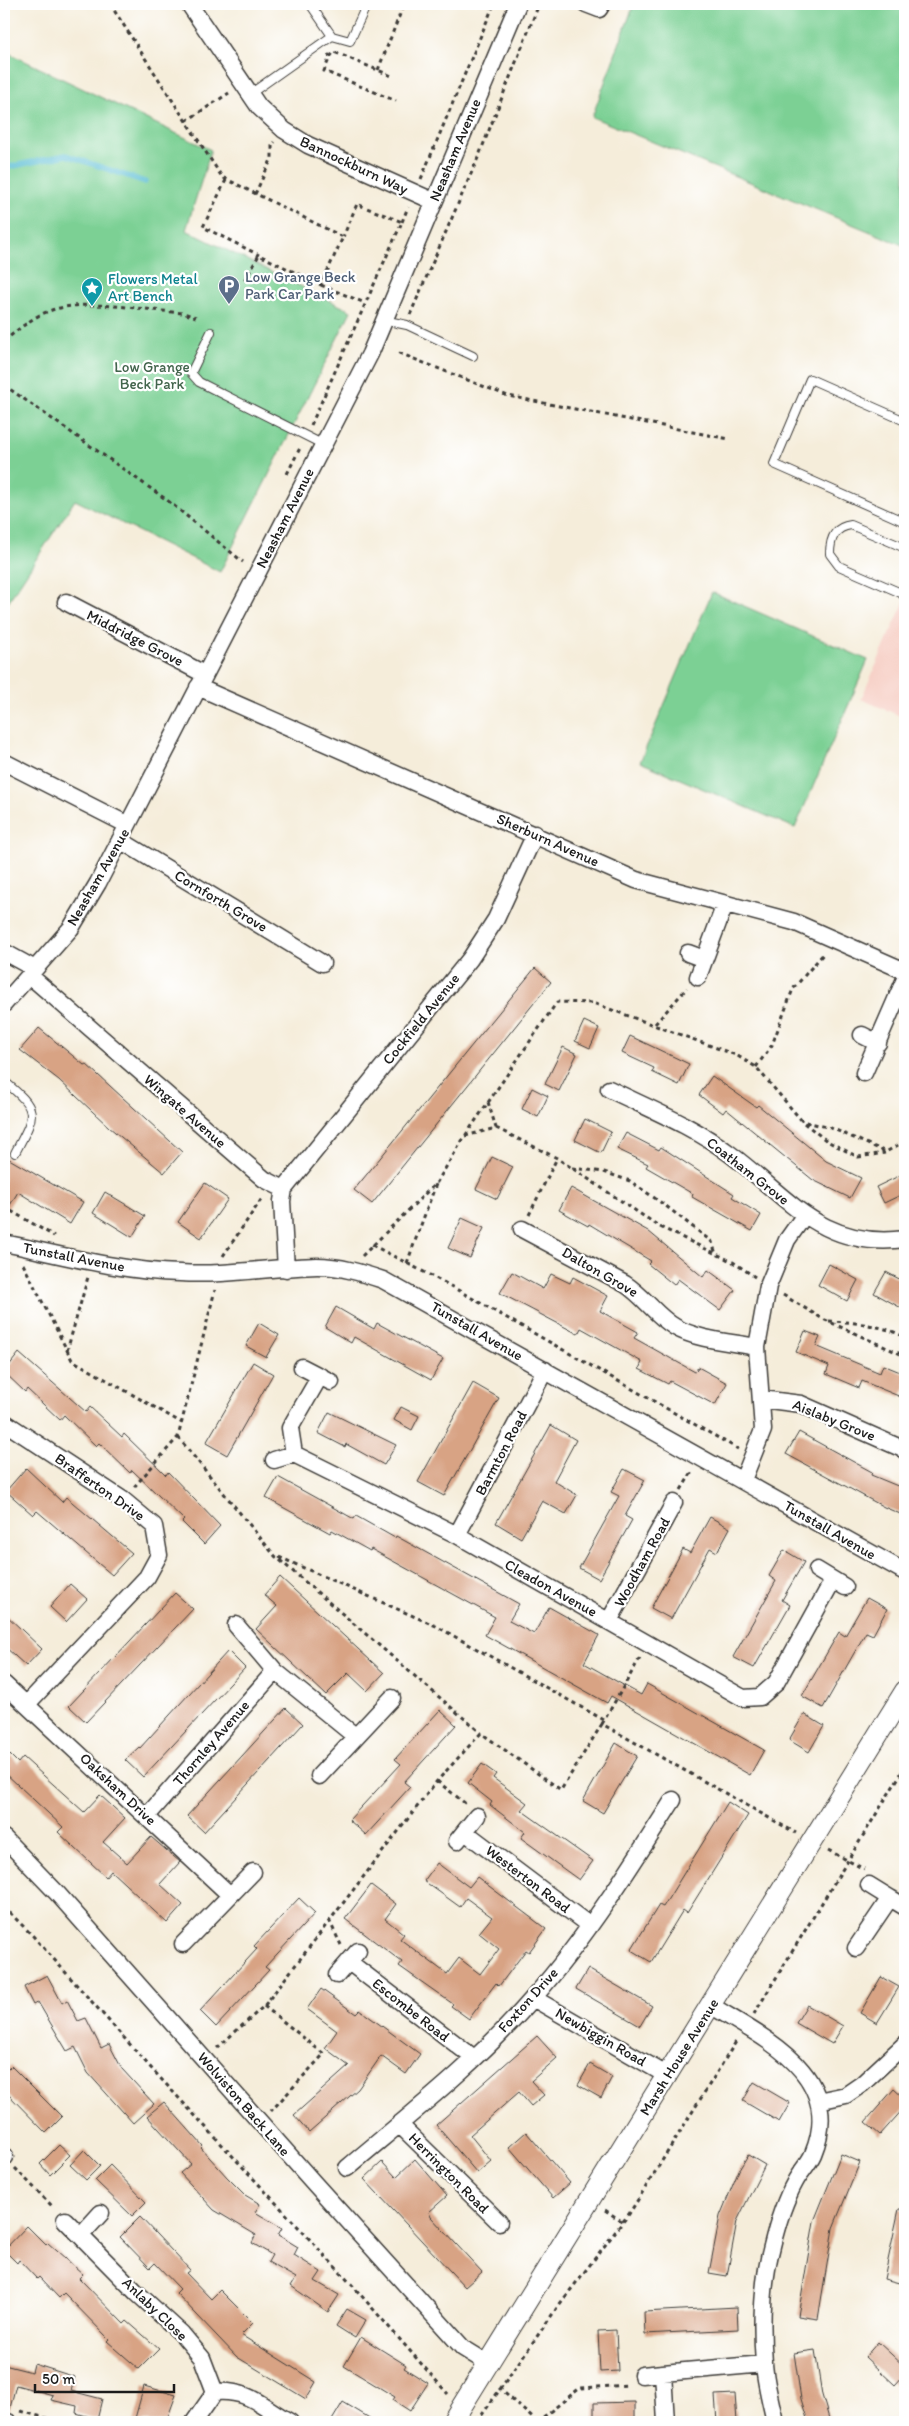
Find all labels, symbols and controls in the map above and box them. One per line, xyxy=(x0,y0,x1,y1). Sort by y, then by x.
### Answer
street label: Neasham Avenue xyxy=(425,96,485,204)
street label: Bannockburn Way xyxy=(297,132,411,198)
place label: Low Grange Beck Park Car Park xyxy=(245,268,356,303)
place label: Flowers Metal Art Bench xyxy=(108,270,198,305)
parking icon: Low Grange Beck Park Car Park xyxy=(217,274,241,305)
place icon: Flowers Metal Art Bench xyxy=(80,276,104,307)
park label: Low Grange Beck Park xyxy=(114,358,190,393)
street label: Neasham Avenue xyxy=(252,465,318,571)
street label: Middridge Grove xyxy=(84,606,186,670)
street label: Sherburn Avenue xyxy=(494,809,602,871)
street label: Neasham Avenue xyxy=(63,825,133,929)
street label: Cornforth Grove xyxy=(171,866,271,936)
street label: Cockfield Avenue xyxy=(379,970,463,1068)
street label: Wingate Avenue xyxy=(140,1070,230,1152)
street label: Coatham Grove xyxy=(703,1133,793,1209)
street label: Tunstall Avenue xyxy=(22,1238,126,1276)
street label: Dalton Grove xyxy=(559,1243,641,1301)
street label: Tunstall Avenue xyxy=(428,1297,526,1365)
street label: Aislaby Grove xyxy=(790,1395,878,1445)
street label: Barmton Road xyxy=(471,1408,531,1498)
street label: Brafferton Drive xyxy=(52,1449,148,1525)
street label: Tunstall Avenue xyxy=(781,1496,879,1564)
street label: Woodham Road xyxy=(610,1513,674,1610)
street label: Cleadon Avenue xyxy=(502,1555,600,1621)
street label: Thornley Avenue xyxy=(169,1696,253,1790)
street label: Oaksham Drive xyxy=(76,1749,160,1829)
street label: Westerton Road xyxy=(482,1841,574,1917)
street label: Foxton Drive xyxy=(494,1964,562,2036)
street label: Escombe Road xyxy=(369,1974,453,2046)
street label: Marsh House Avenue xyxy=(636,1995,722,2119)
street label: Newbiggin Road xyxy=(552,2004,650,2070)
street label: Wolviston Back Lane xyxy=(194,2048,294,2160)
street label: Herrington Road xyxy=(405,2129,494,2218)
street label: Anlaby Close xyxy=(119,2273,191,2345)
scale bar xyxy=(35,2361,174,2393)
text: 50 m xyxy=(42,2370,75,2388)

